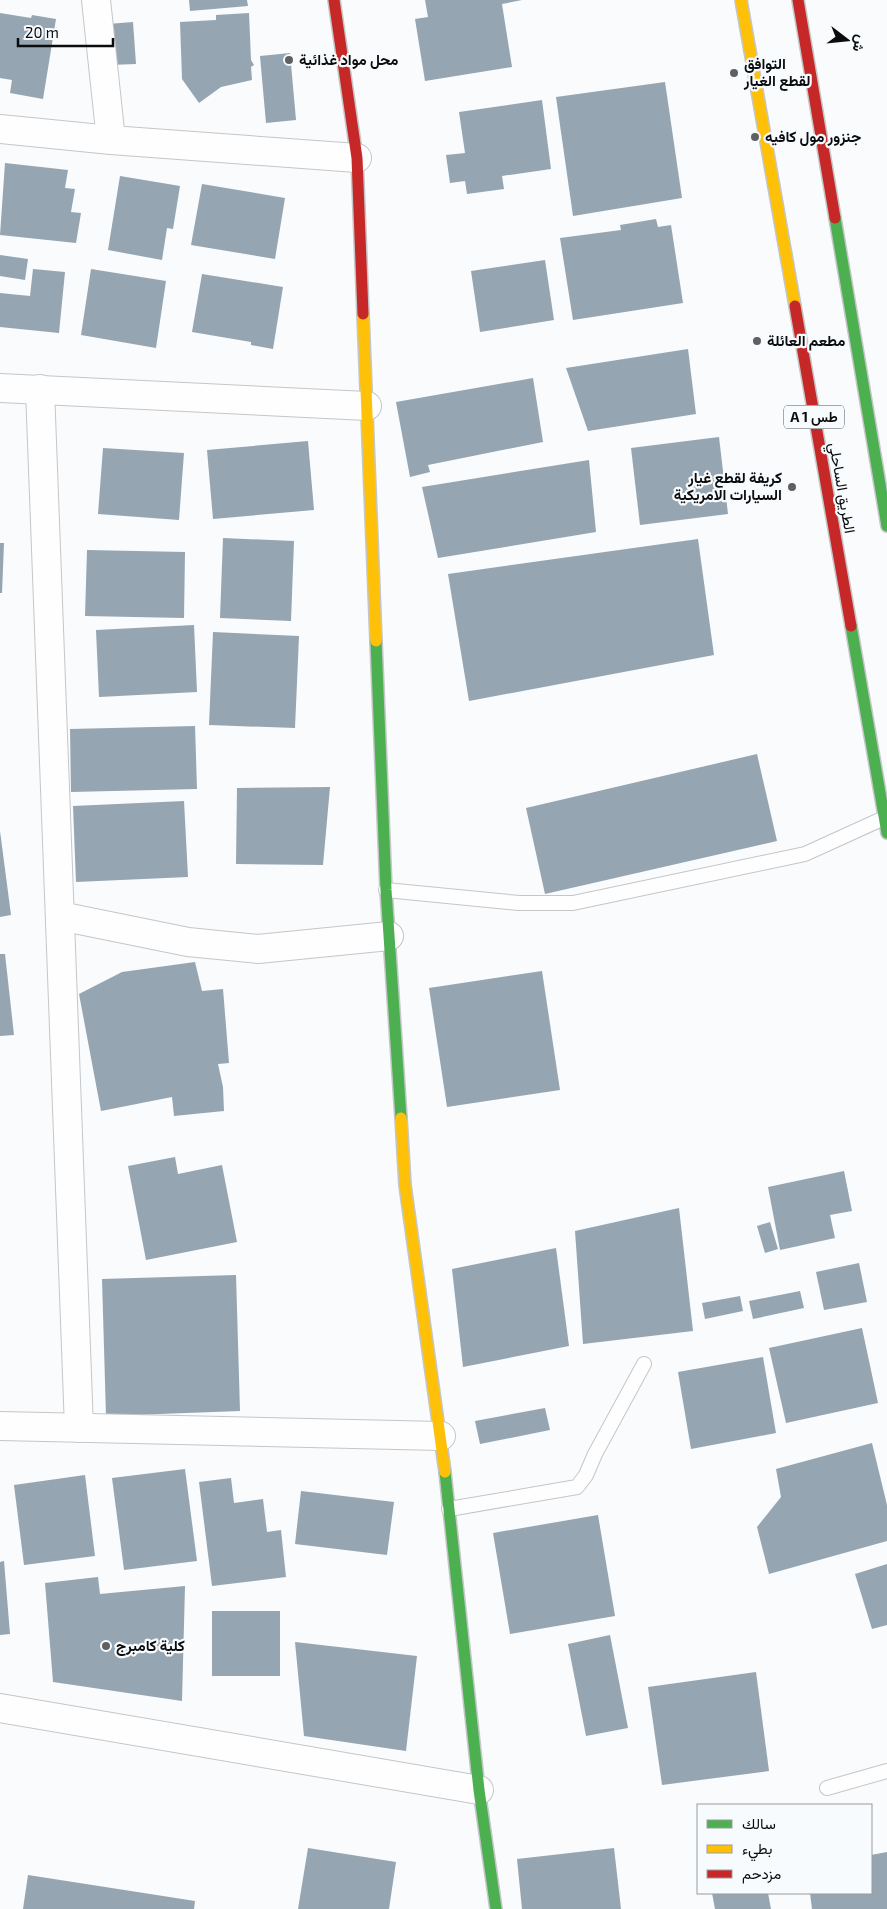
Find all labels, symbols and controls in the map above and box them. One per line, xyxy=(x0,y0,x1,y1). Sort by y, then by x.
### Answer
scale bar xyxy=(18,15,112,47)
north arrow xyxy=(822,15,872,65)
text: 20 m xyxy=(25,23,59,41)
text: ش xyxy=(848,33,870,54)
place label: محل مواد غذائية xyxy=(299,50,398,69)
marker: محل مواد غذائية xyxy=(283,54,295,66)
place label: التوافق لقطع الغيار xyxy=(743,54,811,91)
marker: التوافق لقطع الغيار xyxy=(728,67,740,79)
place label: جنزور مول كافيه xyxy=(765,127,861,146)
marker: جنزور مول كافيه xyxy=(749,131,761,143)
place label: مطعم العائلة xyxy=(767,331,845,351)
marker: مطعم العائلة xyxy=(751,335,763,347)
road number: A 1 طس xyxy=(784,406,844,428)
street label: الطريق الساحلي xyxy=(821,441,860,536)
place label: كريفة لقطع غيار السيارات الامريكية xyxy=(674,468,782,504)
marker: كريفة لقطع غيار السيارات الامريكية xyxy=(786,481,798,493)
place label: كلية كامبرج xyxy=(116,1636,185,1656)
marker: كلية كامبرج xyxy=(100,1640,112,1652)
legend xyxy=(697,1804,872,1894)
text: سالك xyxy=(742,1814,776,1832)
text: بطيء xyxy=(742,1839,772,1862)
text: مزدحم xyxy=(742,1864,781,1884)

